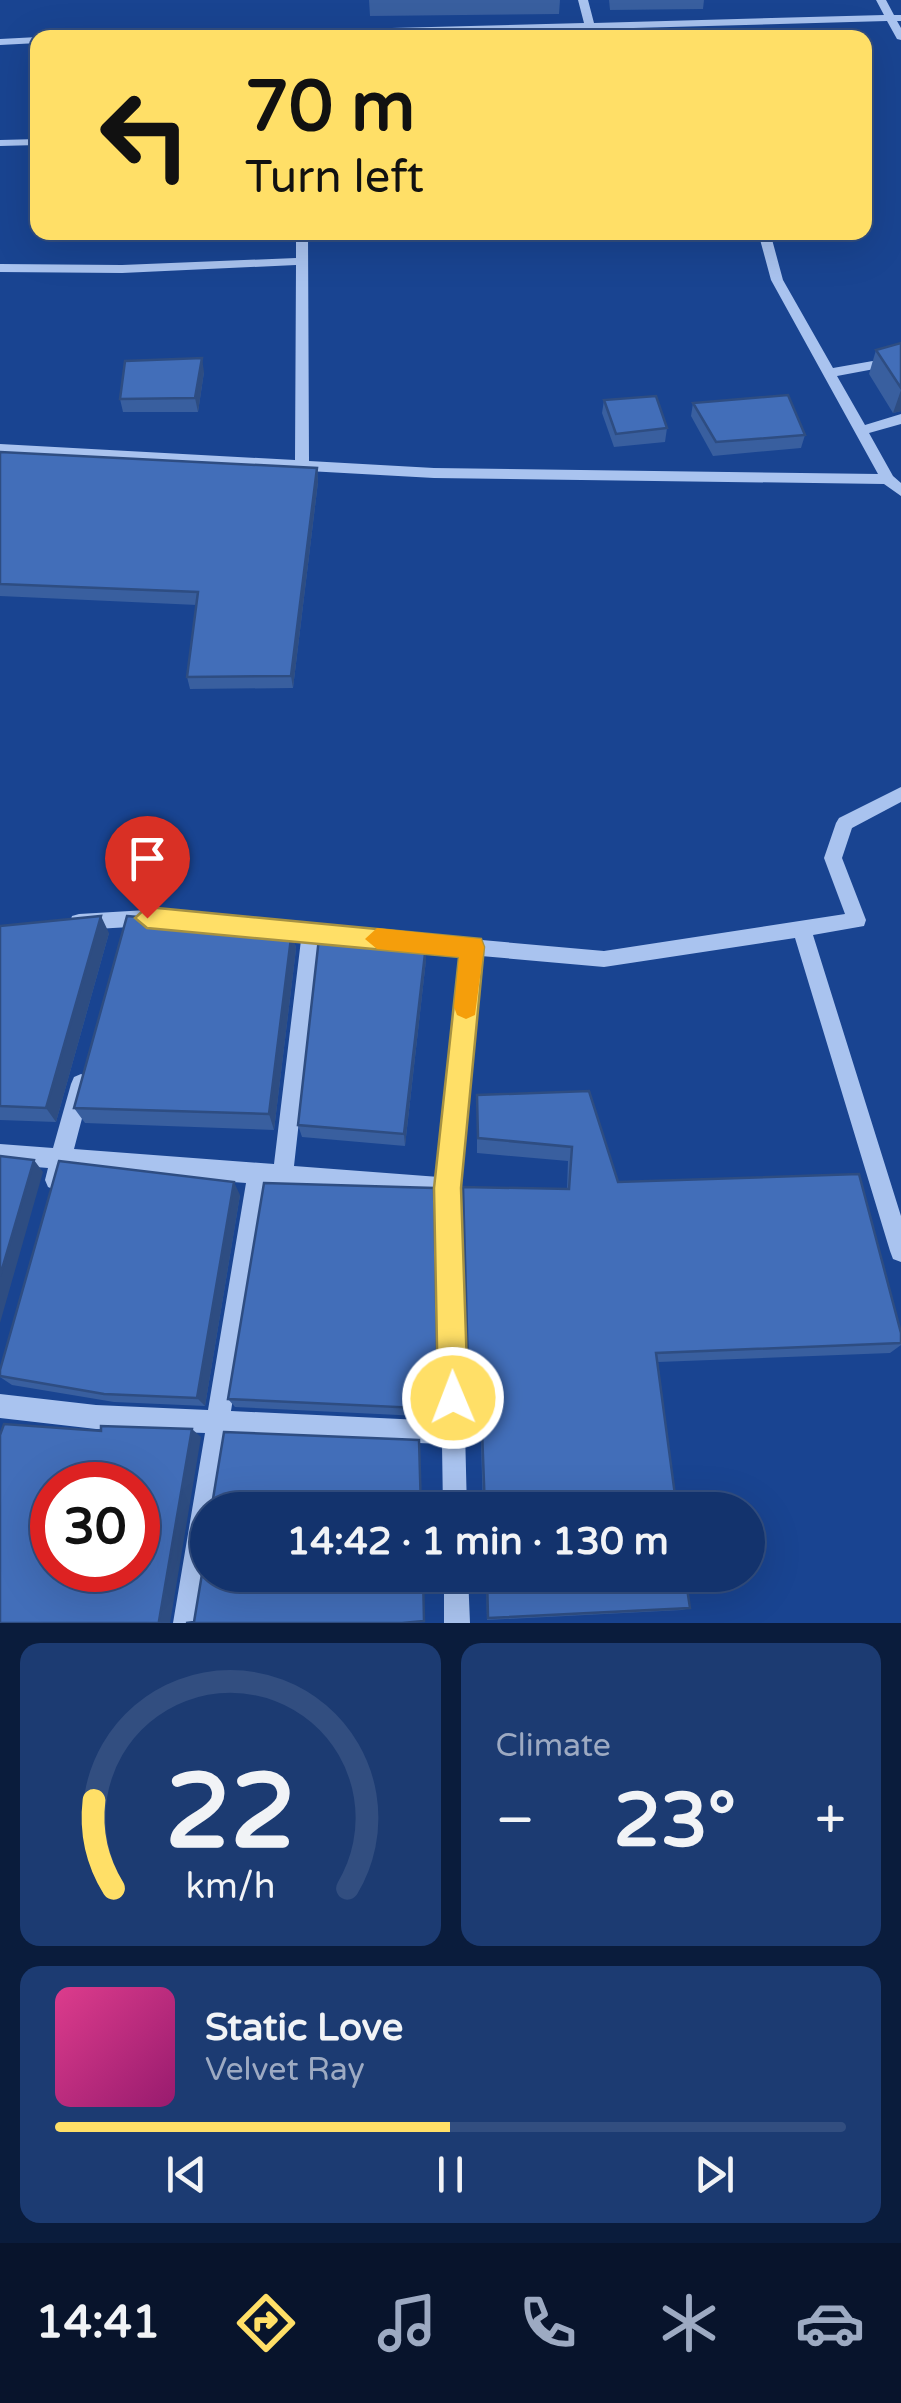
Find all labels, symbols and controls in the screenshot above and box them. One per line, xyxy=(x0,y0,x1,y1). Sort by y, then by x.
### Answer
text: 70 m xyxy=(245,66,415,150)
icon: left xyxy=(80,70,210,200)
text: Turn left xyxy=(245,151,424,205)
pin xyxy=(105,816,190,919)
icon: arrive xyxy=(120,831,175,886)
position arrow xyxy=(401,1346,505,1450)
speed limit sign: 30 xyxy=(30,1462,160,1592)
text: 14:42 · 1 min · 130 m xyxy=(286,1519,669,1565)
text: Climate xyxy=(496,1727,611,1765)
text: 22 xyxy=(165,1751,296,1876)
text: 23° xyxy=(614,1776,736,1866)
text: − xyxy=(496,1788,535,1854)
text: + xyxy=(815,1788,846,1854)
text: km/h xyxy=(185,1865,275,1908)
text: Static Love xyxy=(205,2005,403,2051)
text: Velvet Ray xyxy=(205,2051,365,2089)
icon: previous xyxy=(159,2147,214,2202)
icon: pause xyxy=(423,2147,478,2202)
icon: next xyxy=(687,2147,742,2202)
icon: directions xyxy=(231,2288,301,2358)
icon: music xyxy=(372,2288,442,2358)
icon: phone xyxy=(513,2288,583,2358)
icon: climate xyxy=(654,2288,724,2358)
icon: car xyxy=(795,2288,865,2358)
text: 14:41 xyxy=(36,2296,160,2350)

